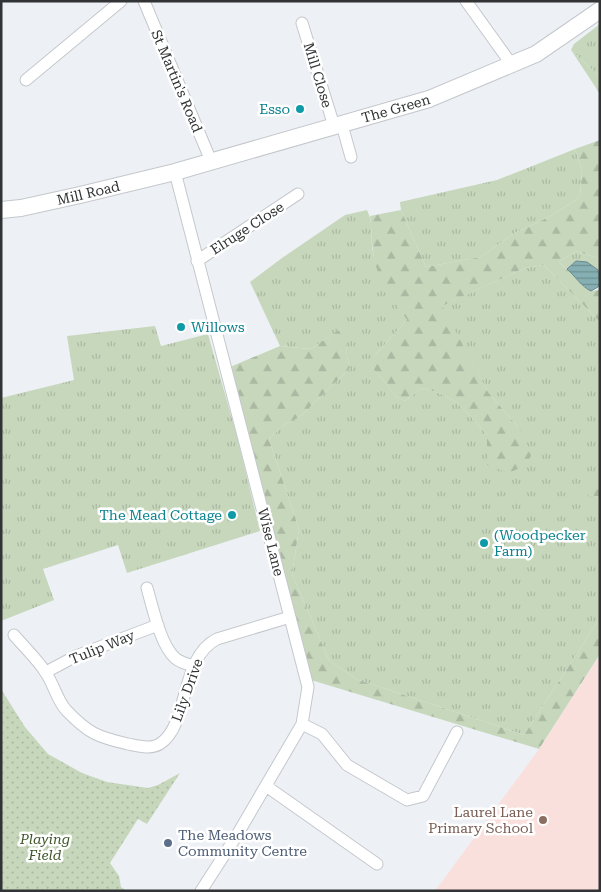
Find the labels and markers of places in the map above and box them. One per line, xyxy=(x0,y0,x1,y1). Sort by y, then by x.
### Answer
place label: Esso xyxy=(259,101,290,117)
marker: Esso xyxy=(294,103,306,115)
place label: Willows xyxy=(191,319,245,335)
marker: Willows xyxy=(175,321,187,333)
place label: The Mead Cottage xyxy=(99,507,222,523)
marker: The Mead Cottage xyxy=(226,509,238,521)
place label: (Woodpecker Farm) xyxy=(494,527,586,559)
marker: (Woodpecker Farm) xyxy=(478,537,490,549)
place label: Laurel Lane Primary School xyxy=(428,804,534,836)
marker: Laurel Lane Primary School xyxy=(537,814,549,826)
place label: The Meadows Community Centre xyxy=(178,827,307,859)
marker: The Meadows Community Centre xyxy=(162,837,174,849)

